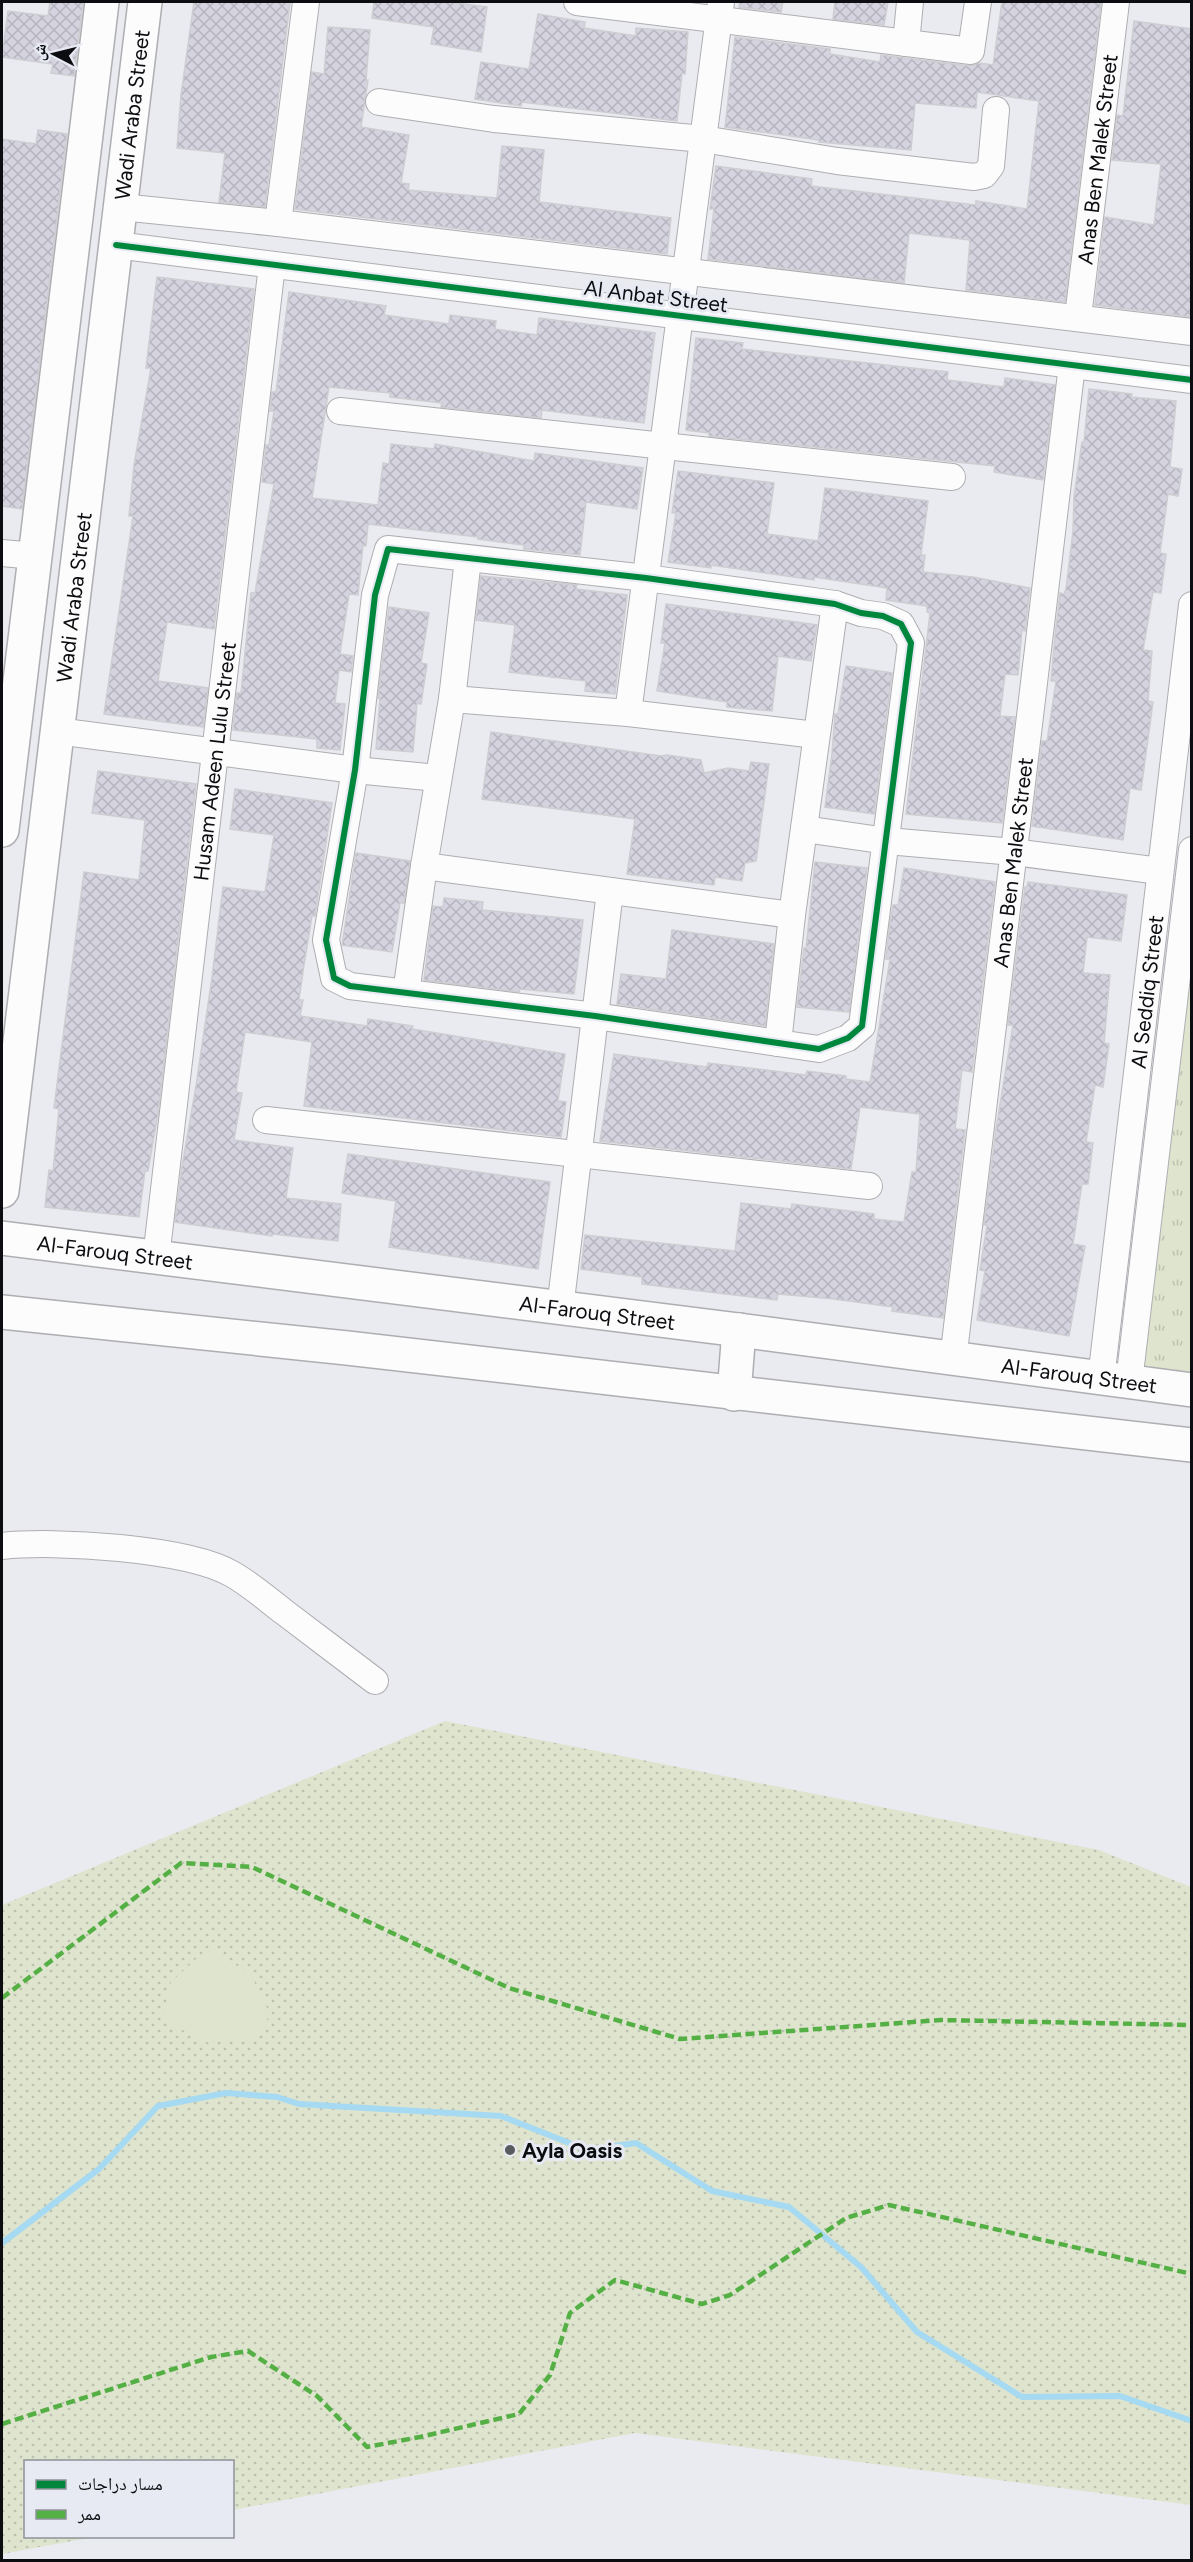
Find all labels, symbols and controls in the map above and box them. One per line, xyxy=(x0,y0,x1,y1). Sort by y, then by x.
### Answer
north arrow xyxy=(24,24,84,84)
street label: Wadi Araba Street xyxy=(109,28,154,201)
text: ش xyxy=(29,43,50,62)
street label: Anas Ben Malek Street xyxy=(1072,53,1122,266)
street label: Al Anbat Street xyxy=(583,275,729,317)
street label: Wadi Araba Street xyxy=(51,511,96,684)
street label: Husam Adeen Lulu Street xyxy=(188,641,240,882)
street label: Anas Ben Malek Street xyxy=(988,756,1037,969)
street label: Al Seddiq Street xyxy=(1125,914,1168,1070)
street label: Al-Farouq Street xyxy=(36,1230,195,1274)
street label: Al-Farouq Street xyxy=(518,1290,677,1334)
street label: Al-Farouq Street xyxy=(1000,1352,1159,1398)
place label: Ayla Oasis xyxy=(522,2138,623,2163)
marker: Ayla Oasis xyxy=(503,2143,517,2157)
legend xyxy=(24,2460,234,2538)
text: مسار دراجات xyxy=(78,2473,163,2495)
text: ممر xyxy=(77,2503,101,2525)

